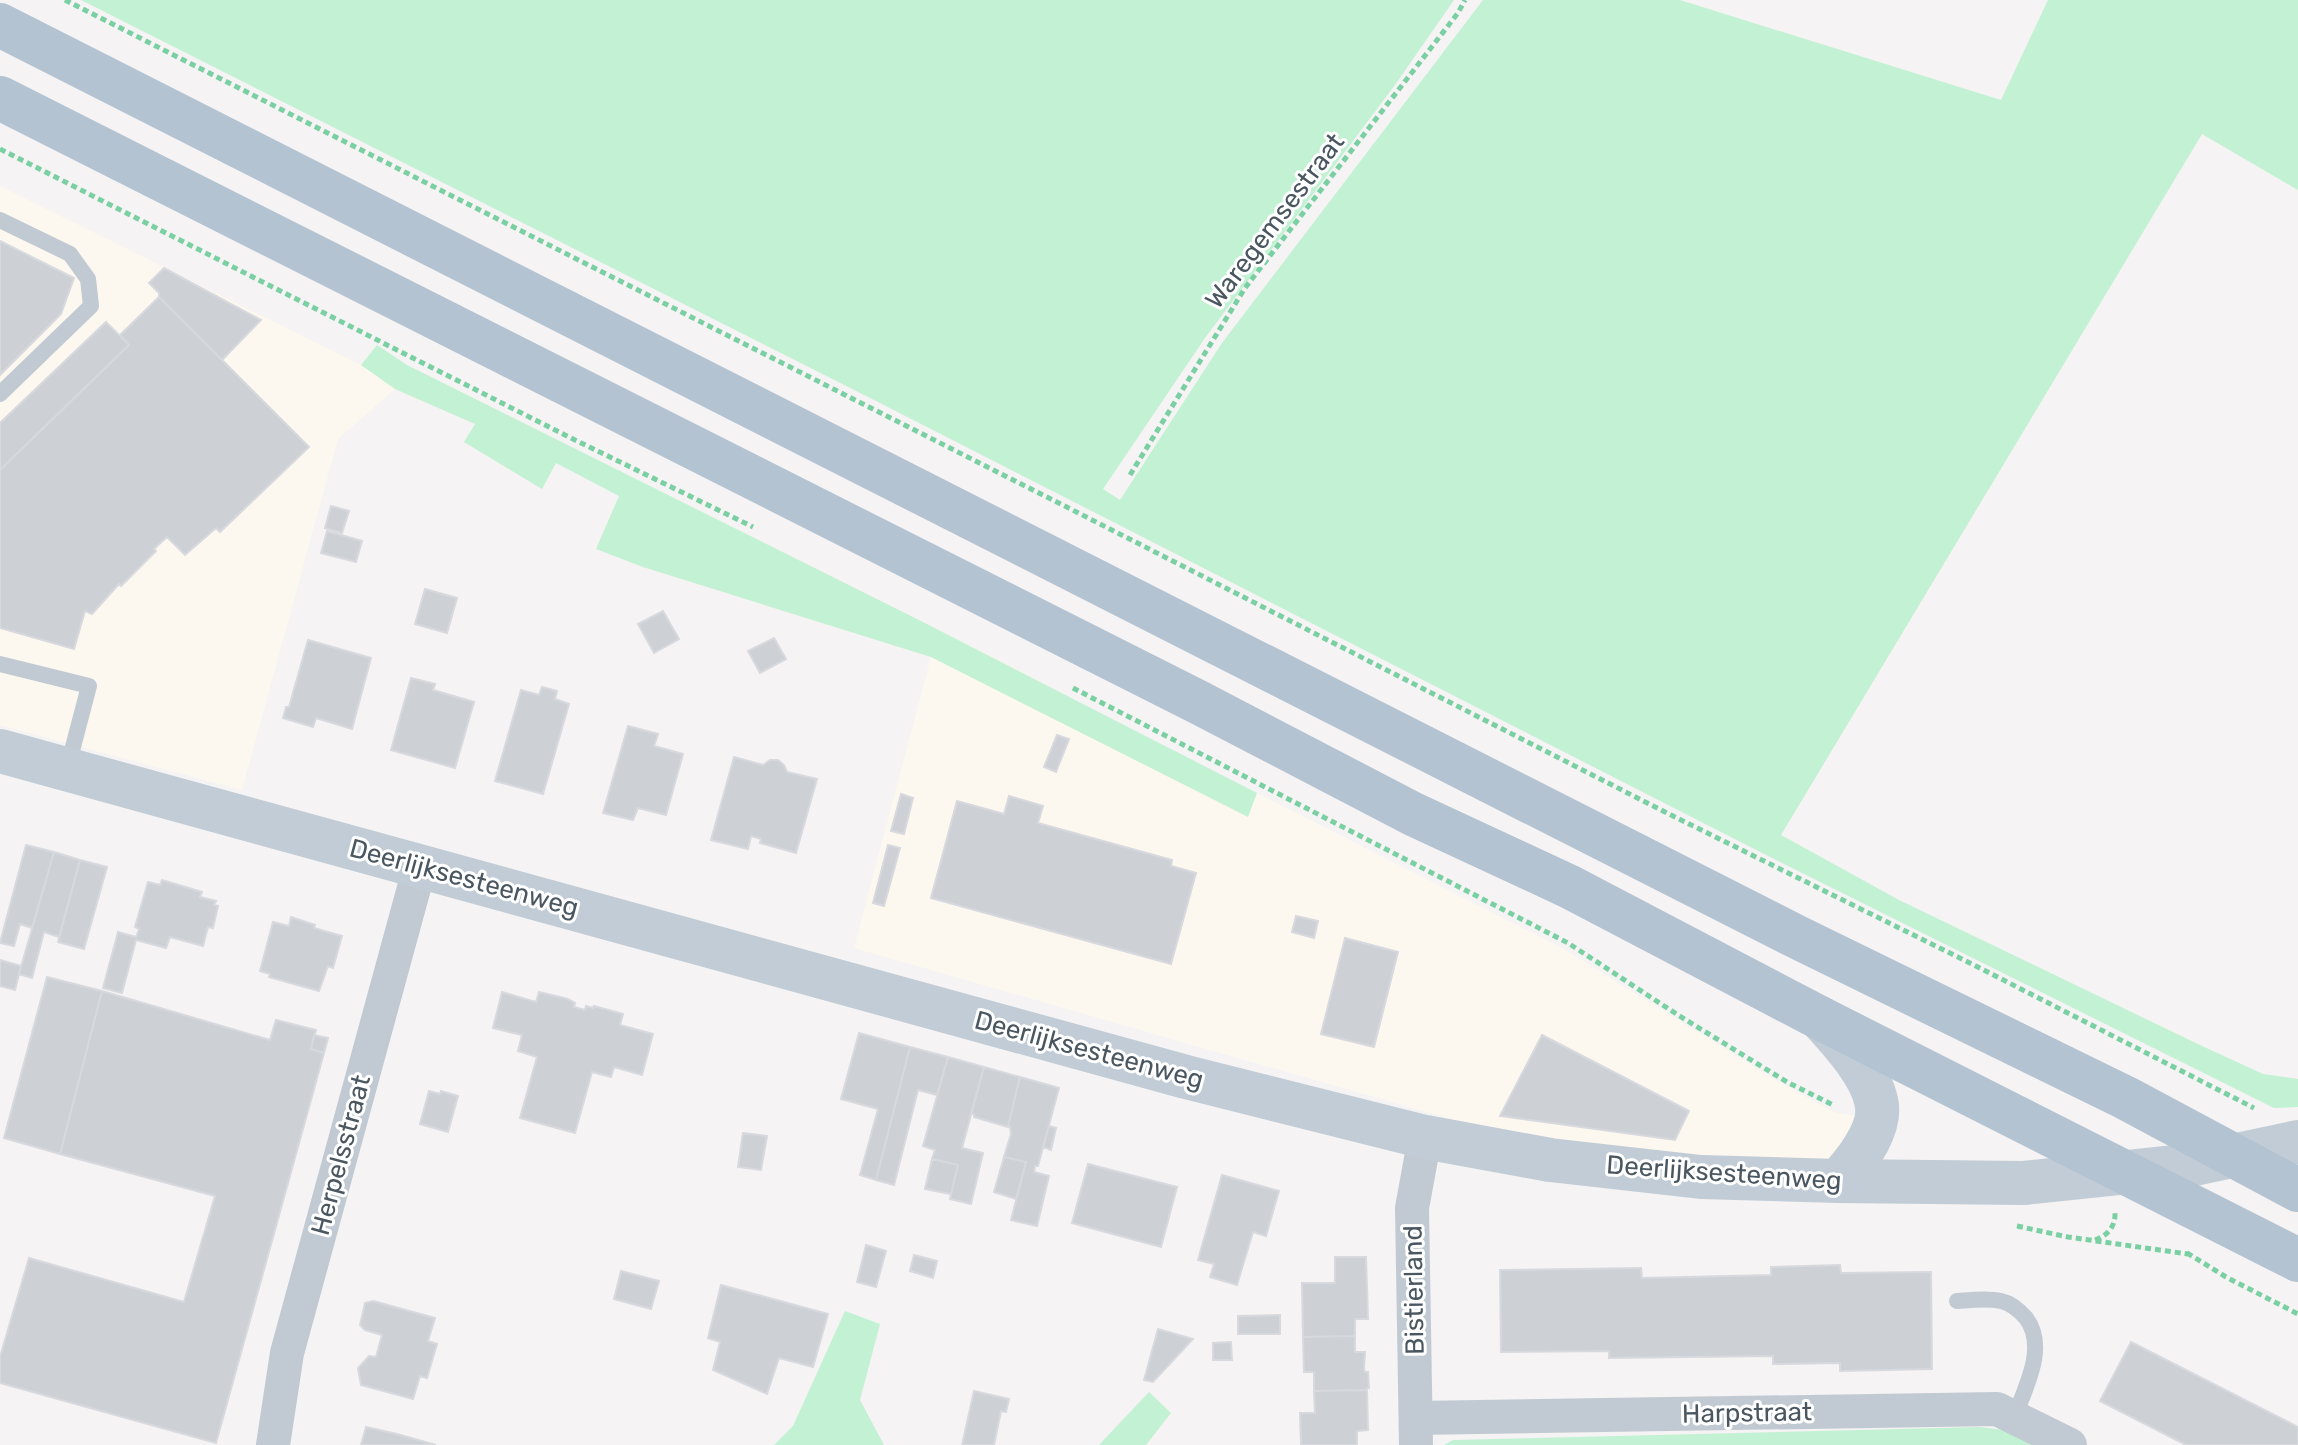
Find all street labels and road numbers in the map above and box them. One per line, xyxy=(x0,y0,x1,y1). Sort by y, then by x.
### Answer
street label: Waregemsestraat xyxy=(1199,127,1351,315)
street label: Deerlijksesteenweg xyxy=(346,833,582,923)
street label: Deerlijksesteenweg xyxy=(971,1005,1207,1095)
street label: Herpelsstraat xyxy=(305,1072,377,1238)
street label: Deerlijksesteenweg xyxy=(1605,1149,1843,1197)
street label: Bistierland xyxy=(1397,1225,1431,1355)
street label: Harpstraat xyxy=(1682,1396,1812,1430)

